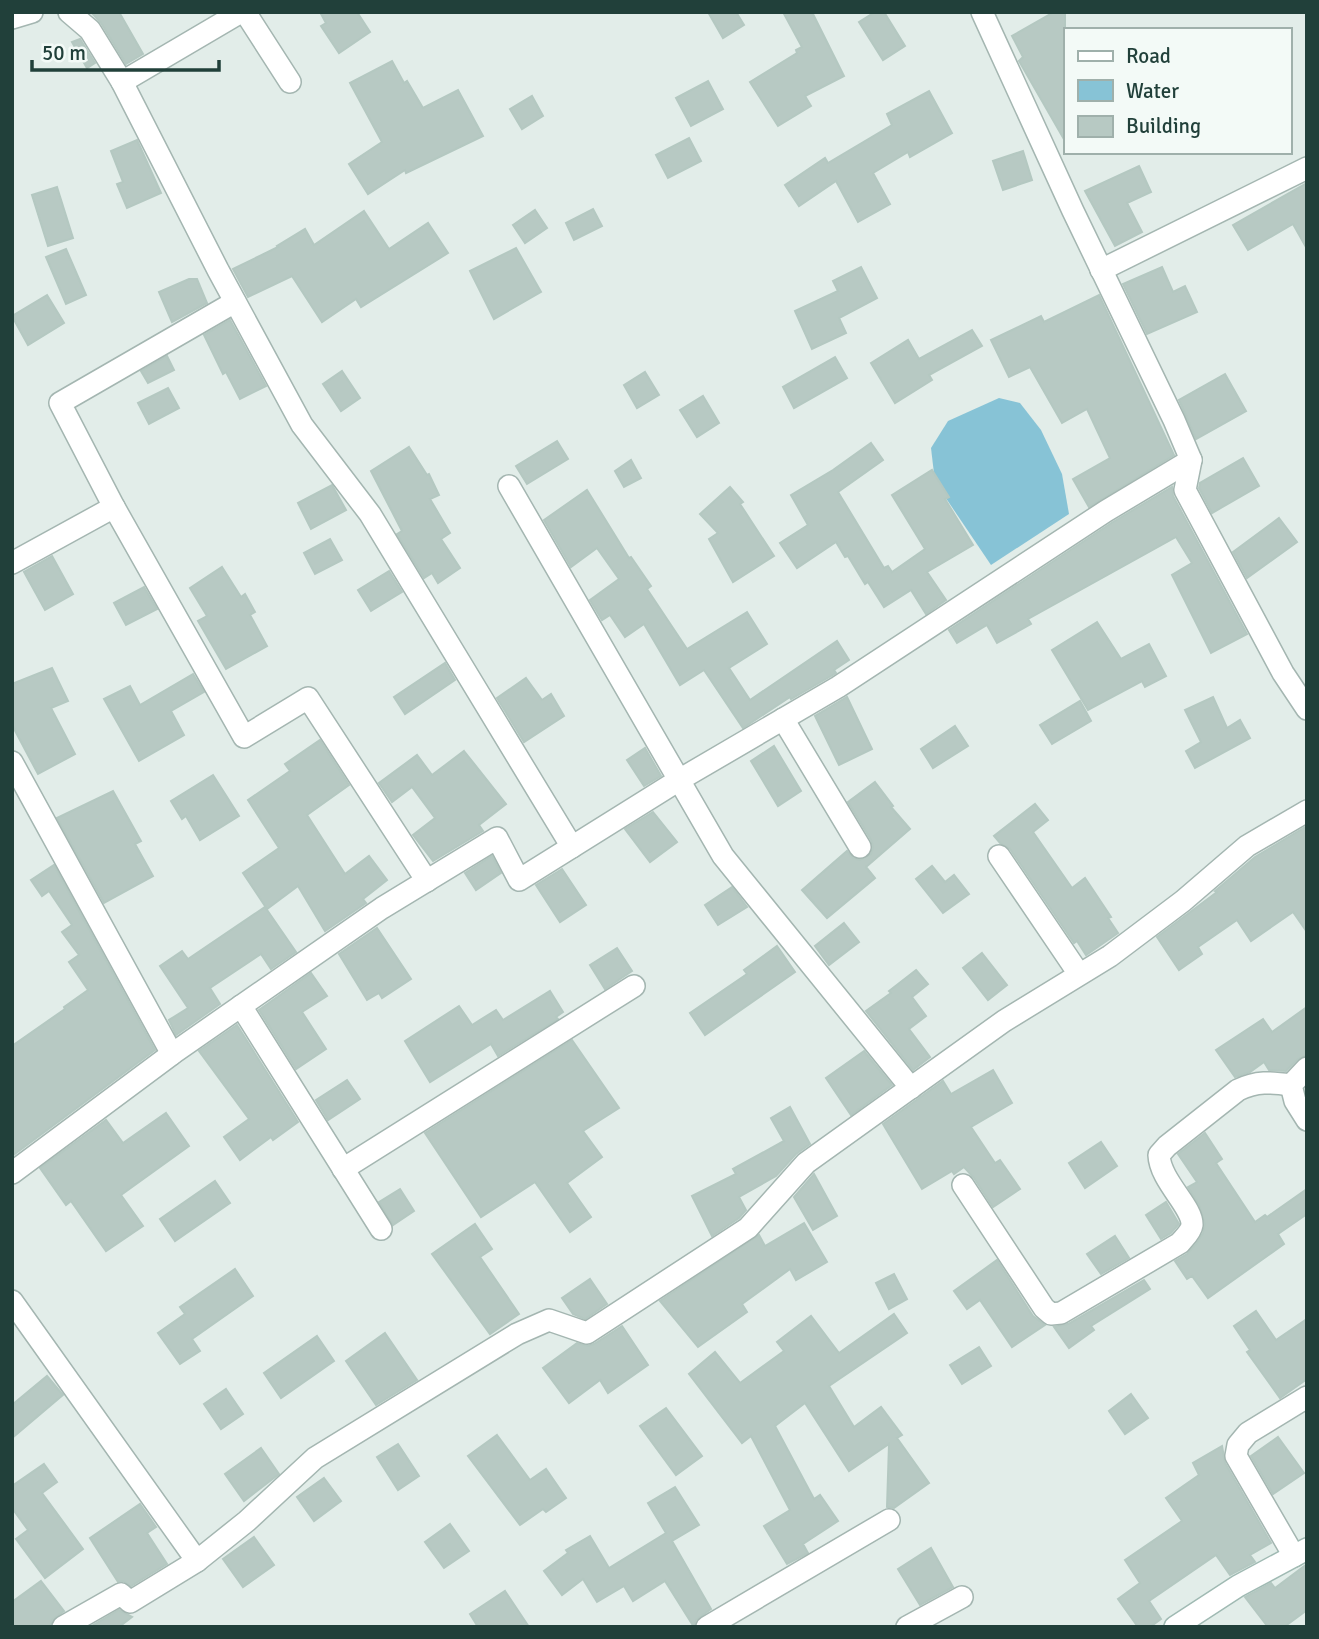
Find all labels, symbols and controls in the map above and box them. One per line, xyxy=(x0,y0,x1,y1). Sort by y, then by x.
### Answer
scale bar xyxy=(32,28,219,72)
legend xyxy=(1064,28,1291,154)
text: 50 m xyxy=(42,40,86,66)
text: Road xyxy=(1126,43,1171,69)
text: Water xyxy=(1126,78,1179,104)
text: Building xyxy=(1126,113,1201,139)

